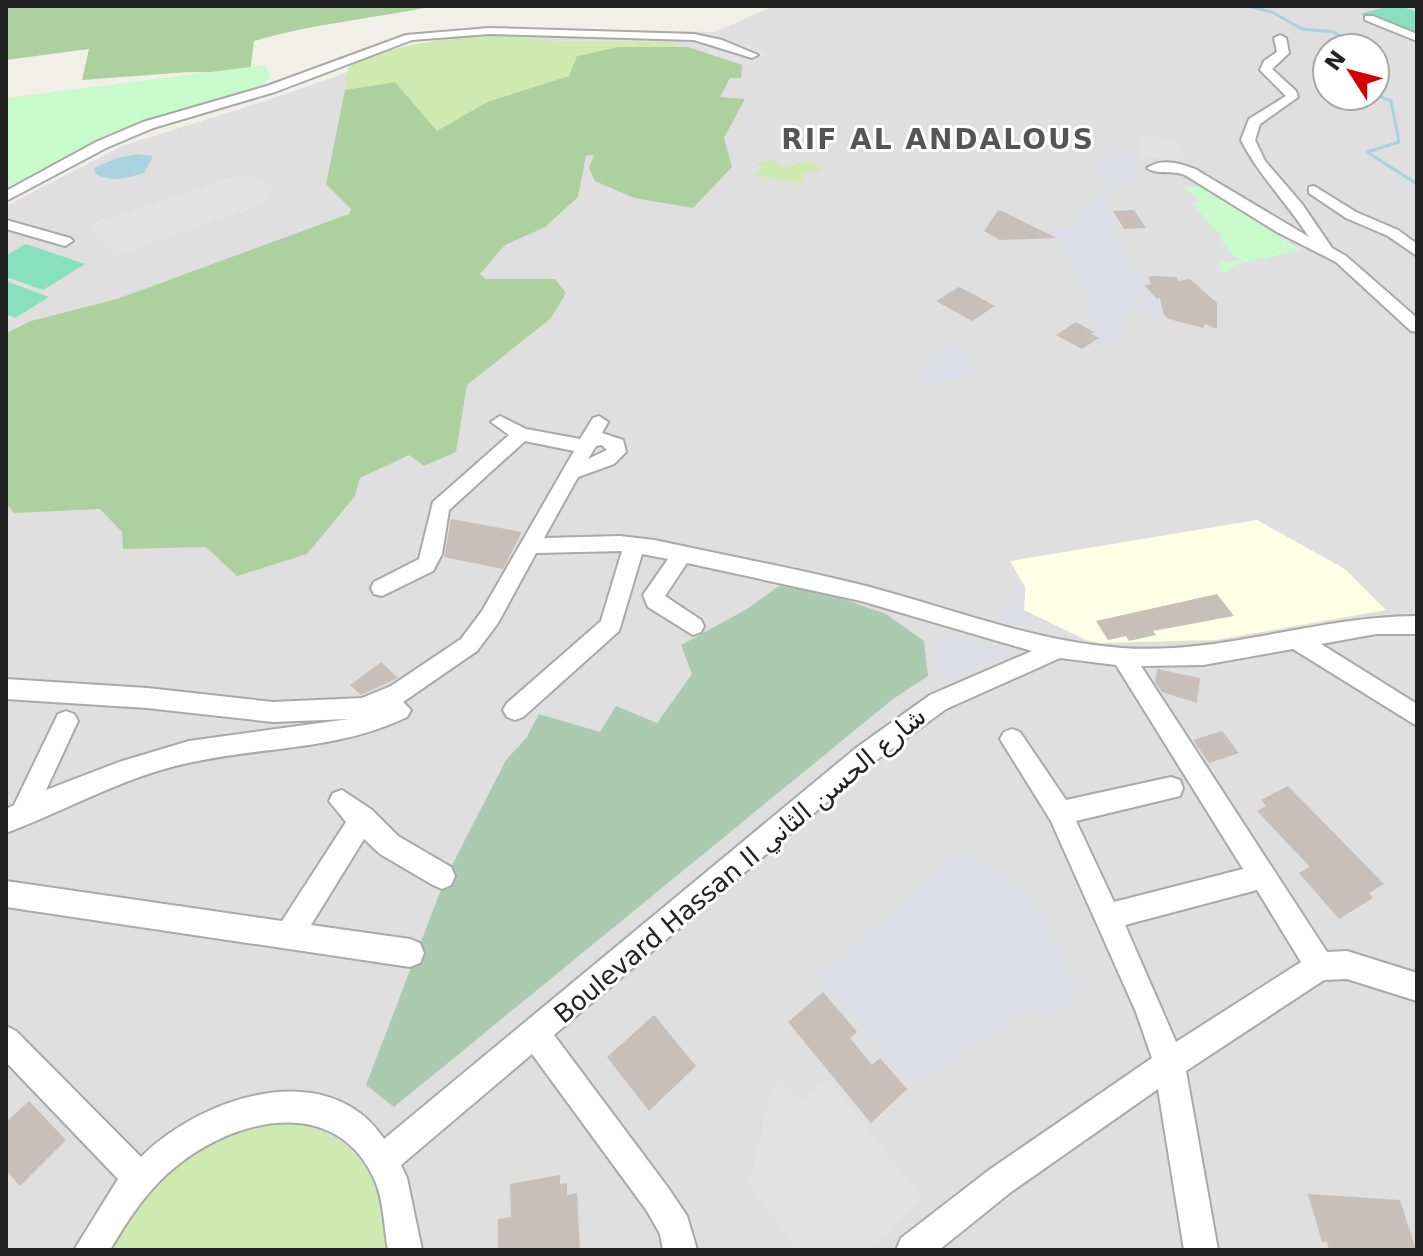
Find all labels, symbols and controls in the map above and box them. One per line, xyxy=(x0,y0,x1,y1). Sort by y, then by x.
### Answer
north arrow xyxy=(1311,32,1391,112)
text: N xyxy=(1320,46,1351,75)
district label: RIF AL ANDALOUS xyxy=(781,123,1095,156)
street label: Boulevard Hassan II شارع الحسن الثاني xyxy=(548,701,932,1030)

